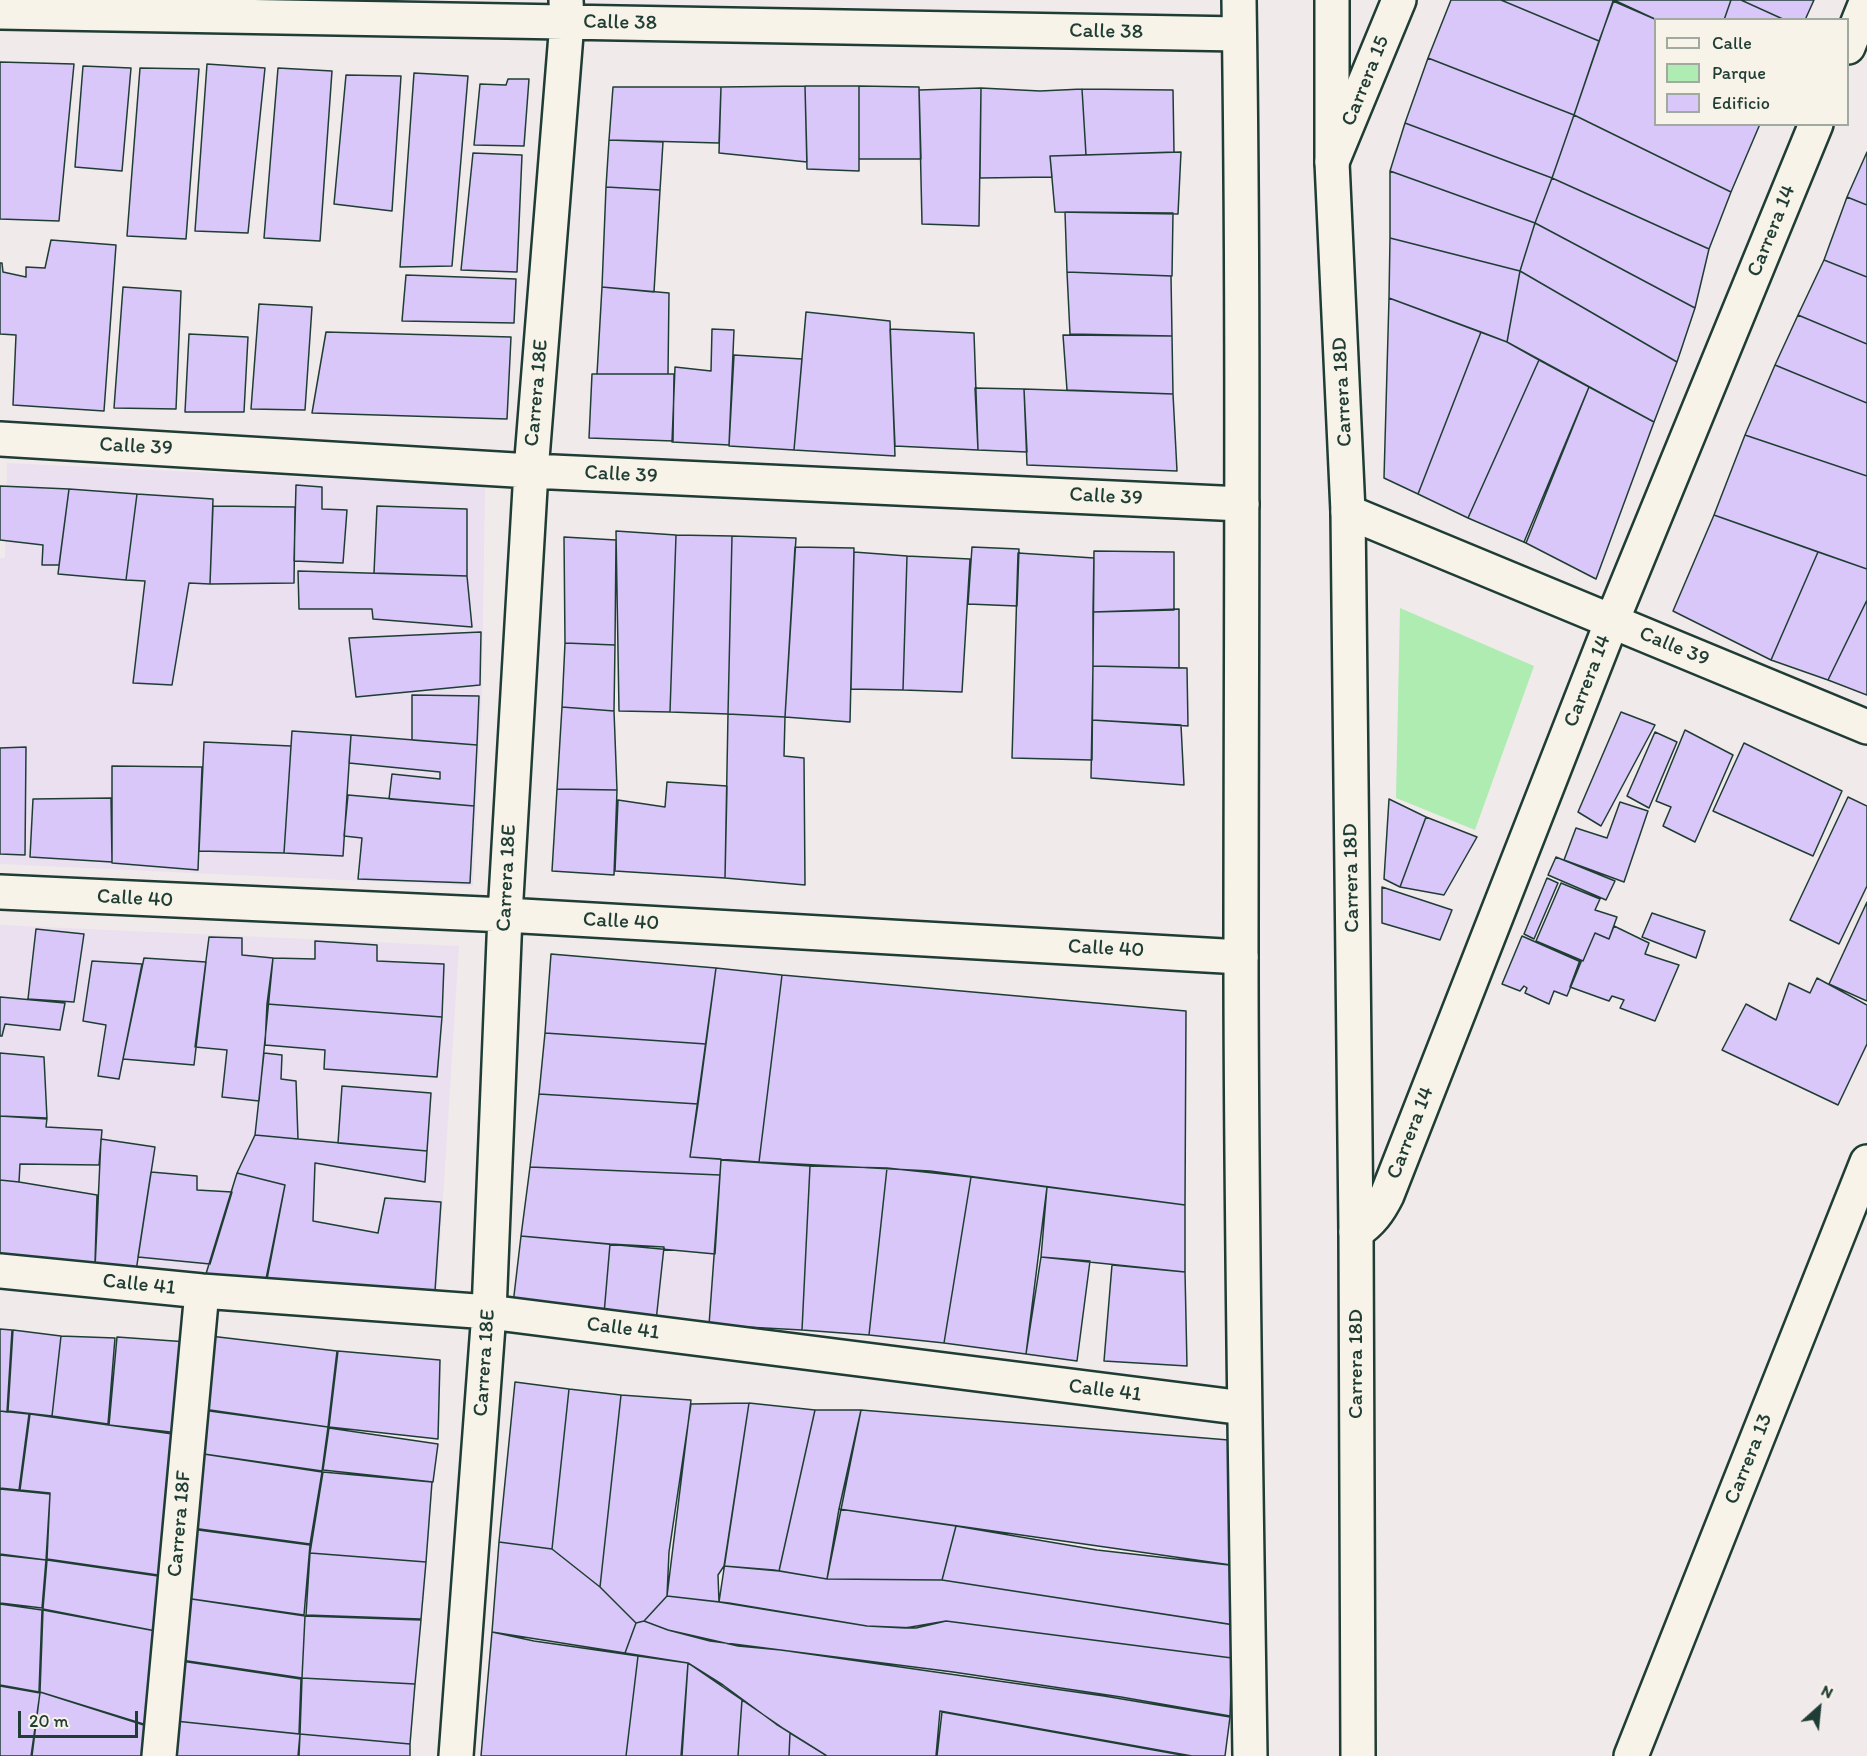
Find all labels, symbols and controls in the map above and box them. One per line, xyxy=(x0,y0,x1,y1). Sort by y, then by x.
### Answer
street label: Calle 38 xyxy=(583,10,657,36)
legend xyxy=(1654,18,1849,126)
street label: Calle 38 xyxy=(1069,19,1143,45)
street label: Carrera 15 xyxy=(1336,32,1396,130)
text: Calle xyxy=(1712,32,1752,54)
text: Parque xyxy=(1712,62,1766,84)
text: Edificio xyxy=(1712,92,1770,114)
street label: Carrera 14 xyxy=(1742,181,1802,281)
street label: Carrera 18D xyxy=(1328,337,1358,447)
street label: Carrera 18E xyxy=(520,338,554,448)
street label: Calle 39 xyxy=(99,432,173,462)
street label: Calle 39 xyxy=(584,460,658,490)
street label: Calle 39 xyxy=(1069,482,1143,512)
street label: Calle 39 xyxy=(1635,622,1713,672)
street label: Carrera 14 xyxy=(1559,631,1617,731)
street label: Carrera 18D xyxy=(1338,823,1366,933)
street label: Carrera 18E xyxy=(492,824,522,932)
street label: Calle 40 xyxy=(96,884,174,914)
street label: Calle 40 xyxy=(582,907,660,937)
street label: Calle 40 xyxy=(1067,934,1145,964)
street label: Carrera 14 xyxy=(1382,1083,1440,1183)
street label: Calle 41 xyxy=(101,1269,177,1301)
street label: Carrera 18E xyxy=(469,1309,501,1417)
street label: Carrera 18D xyxy=(1344,1309,1370,1419)
street label: Calle 41 xyxy=(585,1312,661,1346)
street label: Calle 41 xyxy=(1067,1374,1143,1408)
street label: Carrera 13 xyxy=(1719,1410,1779,1508)
street label: Carrera 18F xyxy=(163,1470,197,1578)
north arrow xyxy=(1789,1678,1849,1738)
text: N xyxy=(1818,1681,1837,1702)
scale bar xyxy=(21,1699,141,1737)
text: 20 m xyxy=(29,1710,69,1732)

